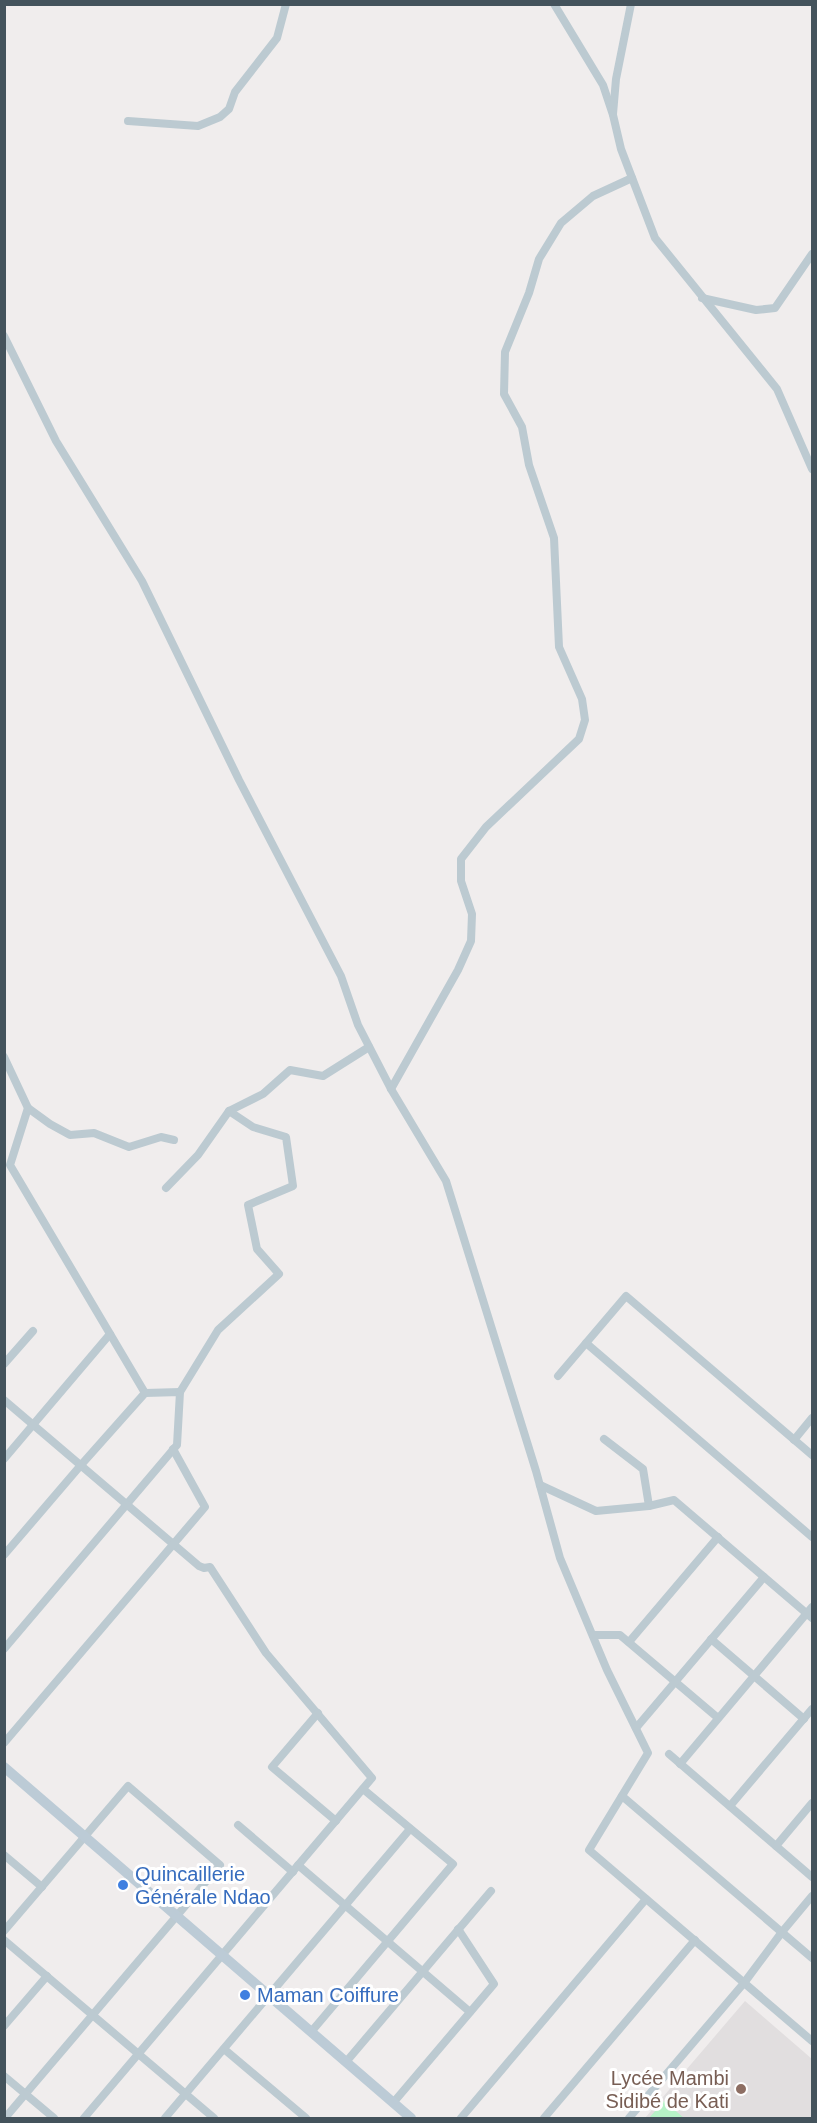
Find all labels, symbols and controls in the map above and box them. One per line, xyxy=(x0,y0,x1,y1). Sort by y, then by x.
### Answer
place label: Quincaillerie Générale Ndao xyxy=(135,1863,271,1908)
marker: Quincaillerie Générale Ndao xyxy=(116,1878,130,1892)
place label: Maman Coiffure xyxy=(257,1984,399,2006)
marker: Maman Coiffure xyxy=(238,1988,252,2002)
place label: Lycée Mambi Sidibé de Kati xyxy=(606,2067,729,2112)
marker: Lycée Mambi Sidibé de Kati xyxy=(734,2082,748,2096)

